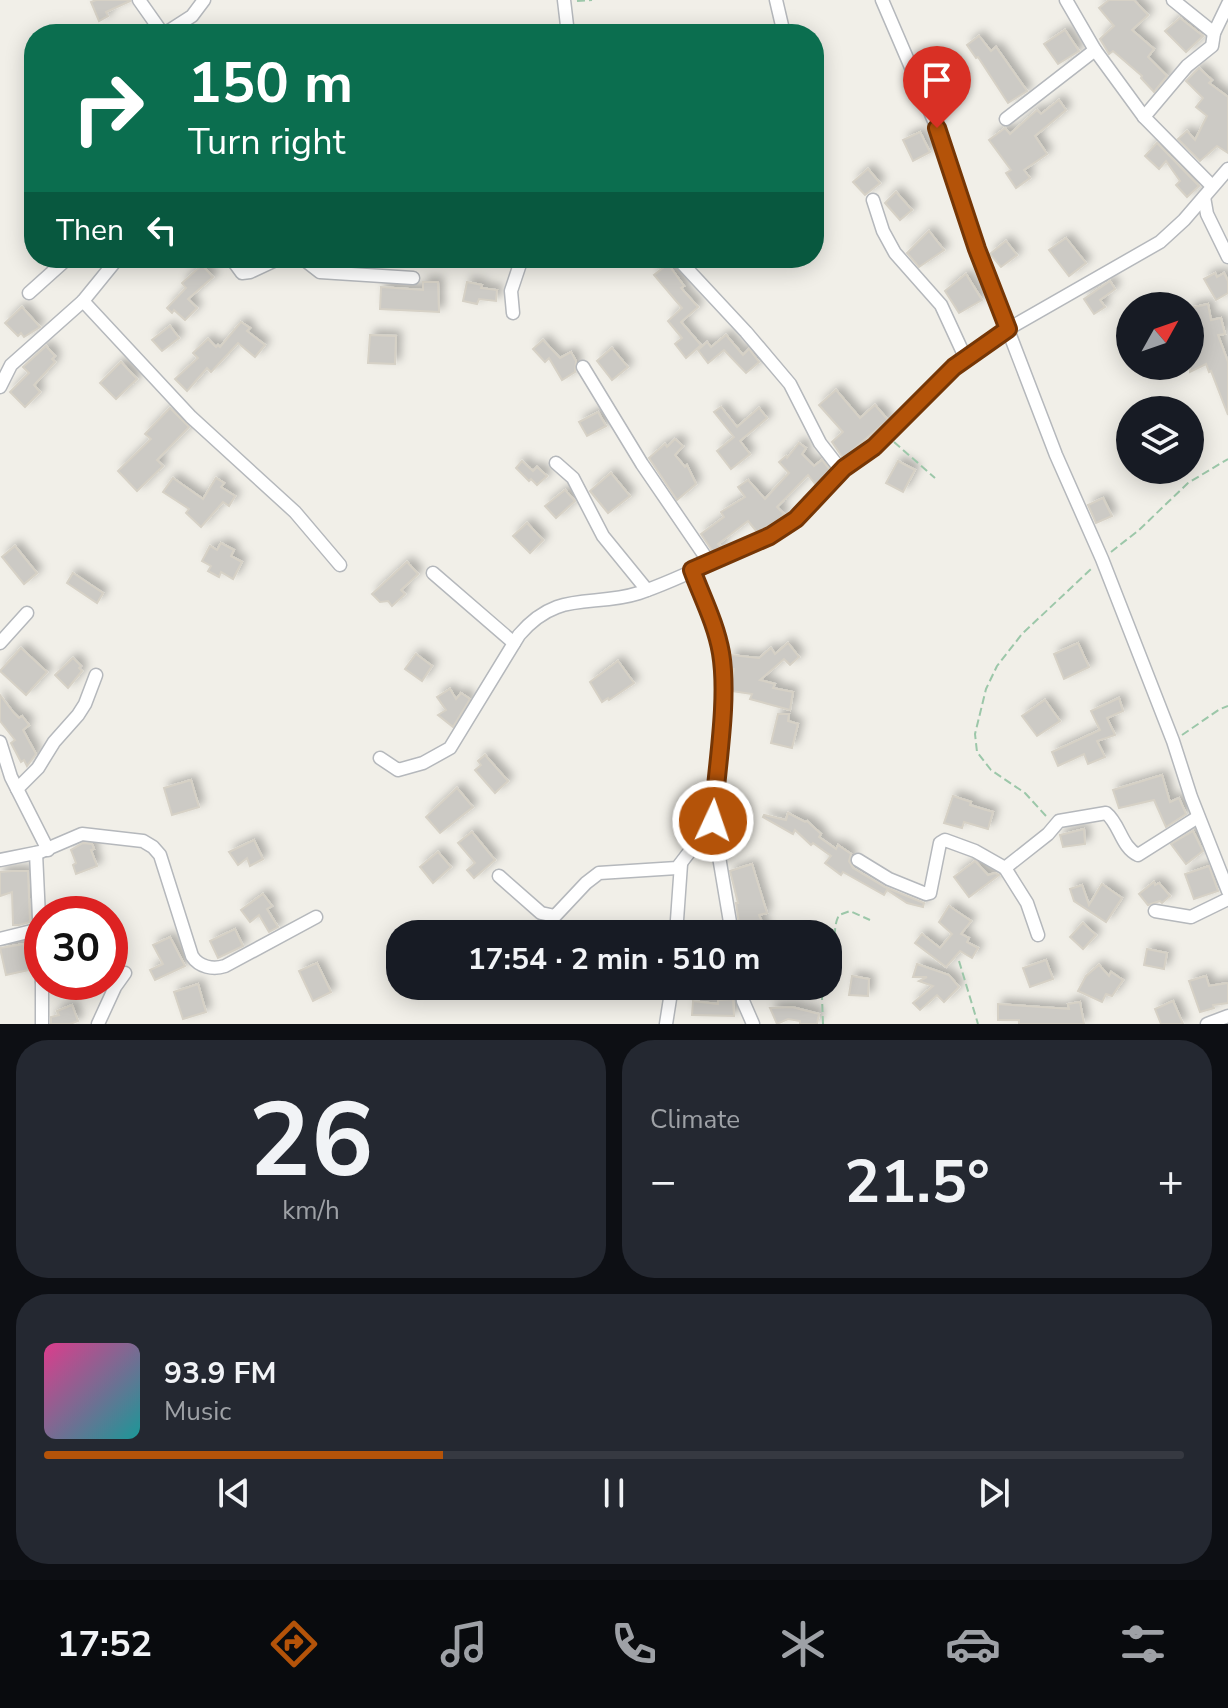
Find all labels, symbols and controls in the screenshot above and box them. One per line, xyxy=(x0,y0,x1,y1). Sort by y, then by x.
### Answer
text: 150 m xyxy=(188,45,353,122)
pin xyxy=(903,46,971,128)
icon: right xyxy=(56,56,160,160)
icon: arrive xyxy=(915,58,959,102)
text: Turn right xyxy=(188,118,345,167)
icon: left xyxy=(140,208,184,252)
text: Then xyxy=(56,210,124,251)
north arrow xyxy=(1116,292,1204,380)
map controls xyxy=(1116,292,1204,484)
button: layers xyxy=(1116,396,1204,484)
position arrow xyxy=(671,779,755,863)
speed limit sign: 30 xyxy=(24,896,128,1000)
text: 17:54 · 2 min · 510 m xyxy=(468,939,760,980)
text: 26 xyxy=(249,1070,373,1212)
text: Climate xyxy=(650,1102,740,1137)
text: 21.5° xyxy=(844,1141,990,1223)
text: − xyxy=(650,1152,676,1212)
text: + xyxy=(1158,1152,1184,1212)
text: km/h xyxy=(282,1193,340,1228)
text: 93.9 FM xyxy=(164,1353,276,1394)
text: Music xyxy=(164,1394,231,1429)
icon: previous xyxy=(212,1471,256,1515)
icon: pause xyxy=(592,1471,636,1515)
icon: next xyxy=(972,1471,1016,1515)
icon: directions xyxy=(266,1616,322,1672)
icon: music xyxy=(436,1616,492,1672)
icon: phone xyxy=(606,1616,662,1672)
icon: climate xyxy=(775,1616,831,1672)
icon: car xyxy=(945,1616,1001,1672)
icon: filters xyxy=(1115,1616,1171,1672)
text: 17:52 xyxy=(57,1620,152,1669)

